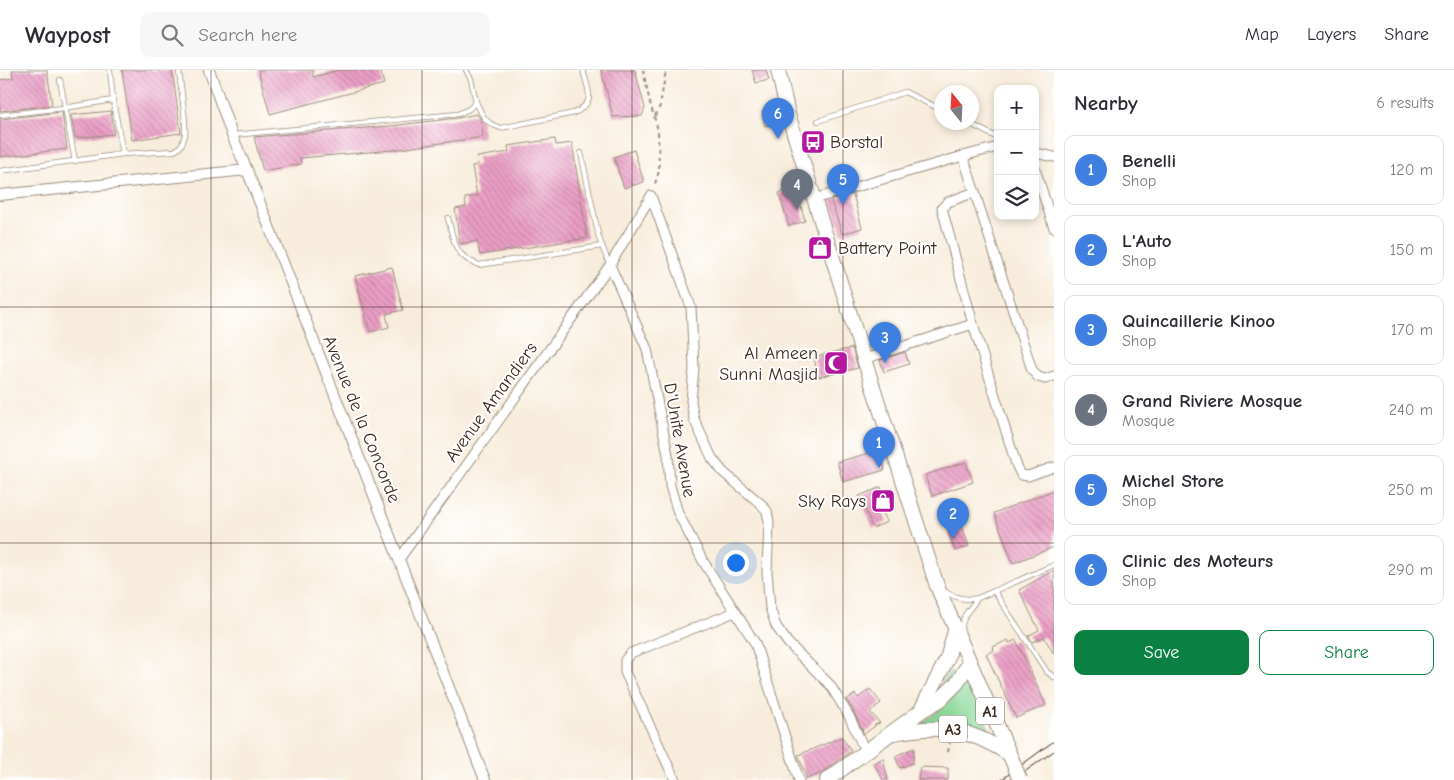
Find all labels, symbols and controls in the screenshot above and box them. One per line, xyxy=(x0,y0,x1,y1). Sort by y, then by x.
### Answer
search box xyxy=(140,12,490,57)
text: Waypost xyxy=(25,21,110,49)
icon: search xyxy=(158,21,186,49)
text: Search here xyxy=(198,24,297,46)
text: Map xyxy=(1245,24,1279,45)
text: Layers xyxy=(1307,24,1356,45)
text: Share xyxy=(1384,24,1429,45)
north arrow xyxy=(934,85,979,130)
map controls xyxy=(994,85,1039,220)
button: + xyxy=(994,85,1039,130)
text: Nearby xyxy=(1074,91,1138,115)
text: 6 results xyxy=(1376,94,1434,112)
pin: 6 xyxy=(762,98,794,139)
bus stop icon: Borstal xyxy=(800,129,826,155)
button: − xyxy=(994,130,1039,175)
place label: Borstal xyxy=(830,132,883,153)
text: Benelli xyxy=(1122,150,1176,172)
text: 1 xyxy=(1088,161,1094,179)
text: 120 m xyxy=(1390,161,1433,179)
pin: 5 xyxy=(827,164,859,205)
pin: 4 xyxy=(781,169,813,210)
text: Shop xyxy=(1122,172,1156,190)
button: layers xyxy=(994,175,1039,220)
text: L'Auto xyxy=(1122,230,1172,252)
shop icon: Battery Point xyxy=(807,235,833,261)
place label: Battery Point xyxy=(838,238,937,259)
text: 2 xyxy=(1087,241,1095,259)
text: 150 m xyxy=(1390,241,1433,259)
text: Shop xyxy=(1122,252,1156,270)
text: Quincaillerie Kinoo xyxy=(1122,310,1275,332)
text: 3 xyxy=(1087,321,1095,339)
text: 170 m xyxy=(1391,321,1433,339)
pin: 3 xyxy=(869,322,901,363)
street label: Avenue de la Concorde xyxy=(318,332,405,506)
text: Shop xyxy=(1122,332,1156,350)
street label: Avenue Amandiers xyxy=(441,338,542,466)
place label: Al Ameen Sunni Masjid xyxy=(719,343,818,385)
mosque icon: Al Ameen Sunni Masjid xyxy=(823,350,849,376)
street label: D'Unite Avenue xyxy=(659,381,700,499)
text: Grand Riviere Mosque xyxy=(1122,390,1302,412)
text: 4 xyxy=(1087,401,1095,419)
text: 240 m xyxy=(1389,401,1433,419)
text: Mosque xyxy=(1122,412,1175,430)
pin: 1 xyxy=(863,427,895,468)
text: Michel Store xyxy=(1122,470,1224,492)
text: 5 xyxy=(1087,481,1095,499)
text: 250 m xyxy=(1388,481,1433,499)
shop icon: Sky Rays xyxy=(870,488,896,514)
place label: Sky Rays xyxy=(798,491,866,512)
text: Shop xyxy=(1122,492,1156,510)
pin: 2 xyxy=(937,498,969,539)
your location xyxy=(723,550,749,576)
text: Clinic des Moteurs xyxy=(1122,550,1273,572)
text: 6 xyxy=(1087,561,1095,579)
text: 290 m xyxy=(1388,561,1433,579)
text: Shop xyxy=(1122,572,1156,590)
button: Save xyxy=(1074,630,1249,675)
button: Share xyxy=(1259,630,1434,675)
road number: A1 xyxy=(976,697,1004,724)
road number: A3 xyxy=(939,716,967,742)

